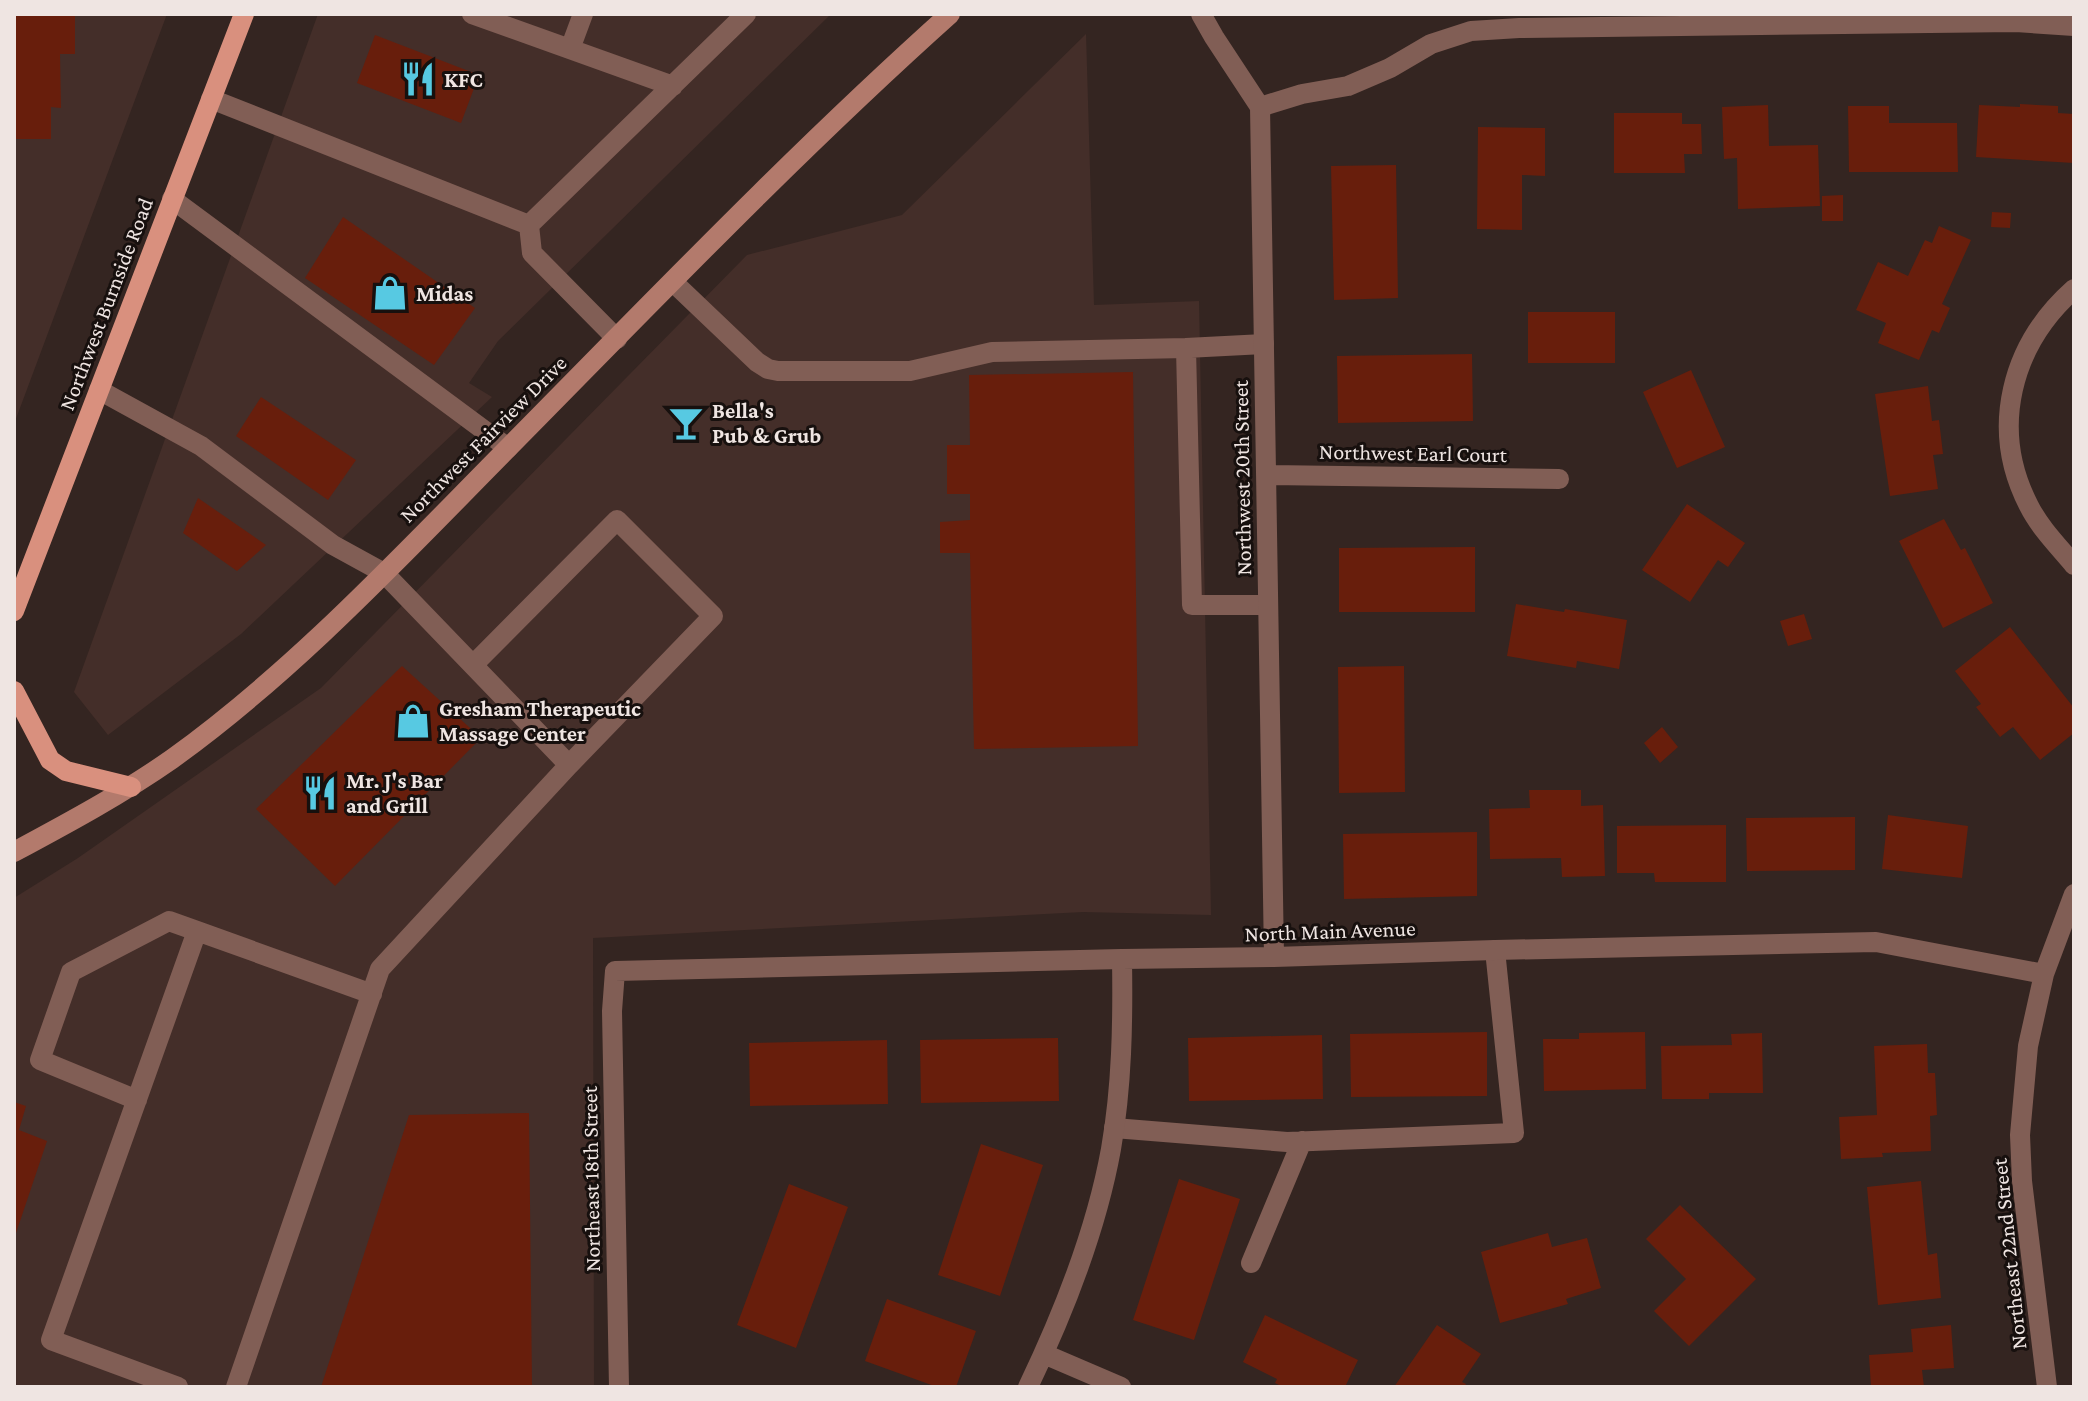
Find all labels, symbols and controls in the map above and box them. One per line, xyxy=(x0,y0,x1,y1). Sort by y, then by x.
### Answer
restaurant icon: KFC xyxy=(399,60,437,98)
place label: KFC xyxy=(444,67,483,92)
street label: Northwest Burnside Road xyxy=(54,194,158,414)
shop icon: Midas xyxy=(371,274,409,312)
place label: Midas xyxy=(416,281,473,306)
street label: Northwest Fairview Drive xyxy=(394,350,572,528)
street label: Northwest 20th Street xyxy=(1228,379,1256,576)
place label: Bella's Pub & Grub xyxy=(712,398,821,448)
bar icon: Bella's Pub & Grub xyxy=(667,404,705,442)
street label: Northwest Earl Court xyxy=(1319,439,1508,467)
place label: Gresham Therapeutic Massage Center xyxy=(439,696,641,746)
shop icon: Gresham Therapeutic Massage Center xyxy=(394,702,432,740)
place label: Mr. J's Bar and Grill xyxy=(346,768,443,818)
restaurant icon: Mr. J's Bar and Grill xyxy=(301,774,339,812)
street label: North Main Avenue xyxy=(1244,916,1416,946)
street label: Northeast 18th Street xyxy=(577,1085,605,1272)
street label: Northeast 22nd Street xyxy=(1986,1157,2031,1351)

